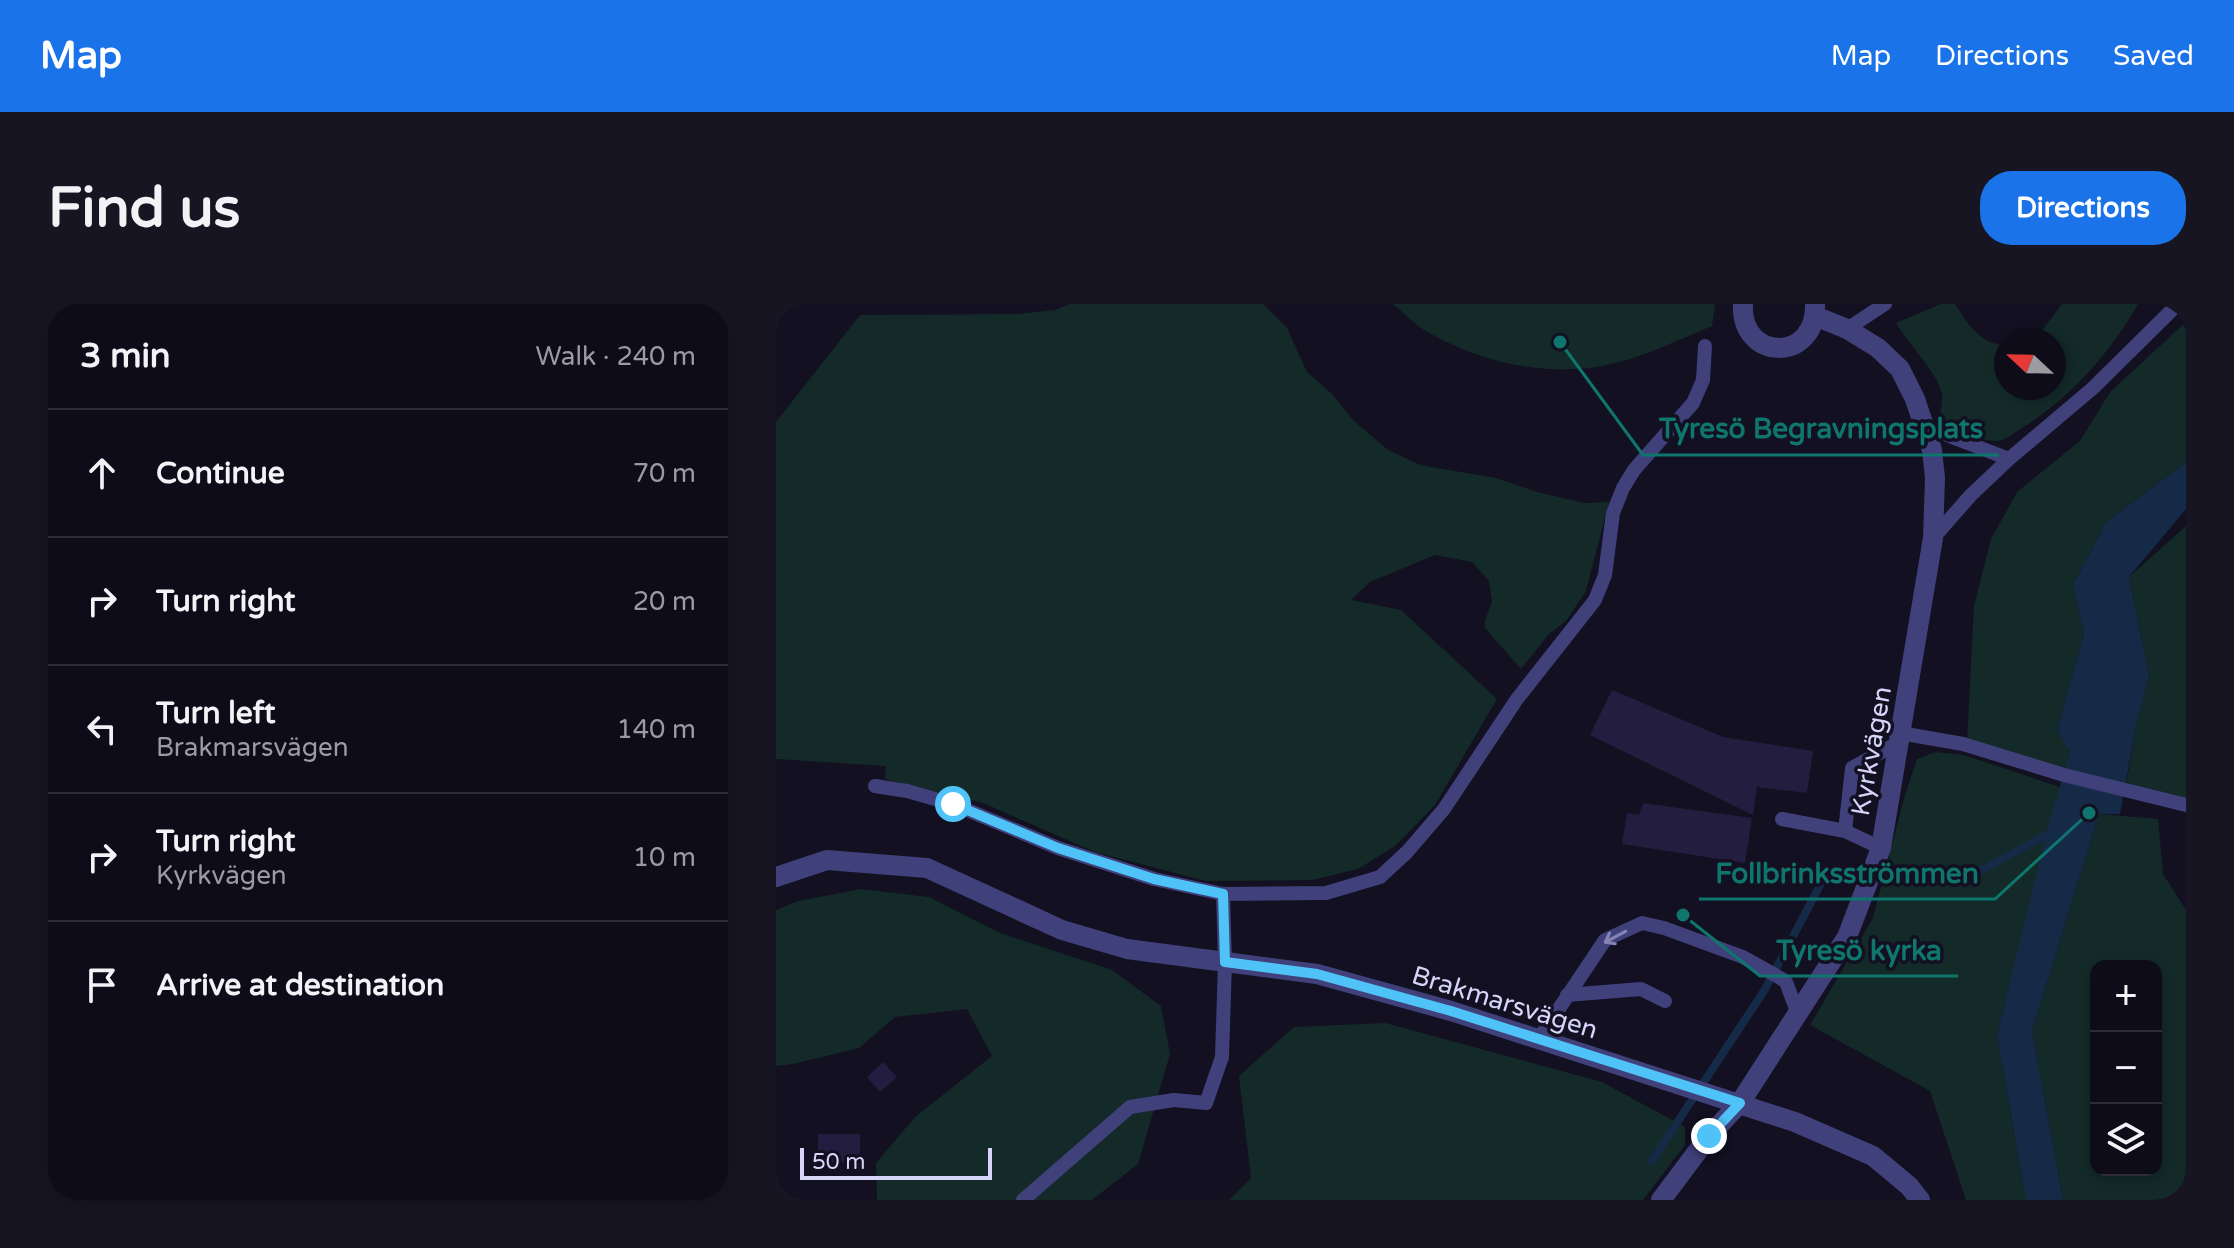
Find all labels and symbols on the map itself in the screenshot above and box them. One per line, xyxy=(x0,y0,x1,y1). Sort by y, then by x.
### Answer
north arrow xyxy=(1994,328,2066,400)
callout: Tyresö Begravningsplats xyxy=(1643,403,1999,455)
text: Tyresö Begravningsplats xyxy=(1658,412,1983,446)
street label: Kyrkvägen xyxy=(1845,684,1898,818)
route start xyxy=(935,786,971,822)
callout: Follbrinksströmmen xyxy=(1699,847,1995,899)
text: Follbrinksströmmen xyxy=(1715,857,1979,891)
callout: Tyresö kyrka xyxy=(1760,924,1958,976)
one-way arrow xyxy=(1604,929,1628,945)
text: Tyresö kyrka xyxy=(1775,934,1942,968)
street label: Brakmarsvägen xyxy=(1408,960,1601,1045)
route end xyxy=(1691,1118,1727,1154)
scale bar xyxy=(800,1144,992,1180)

